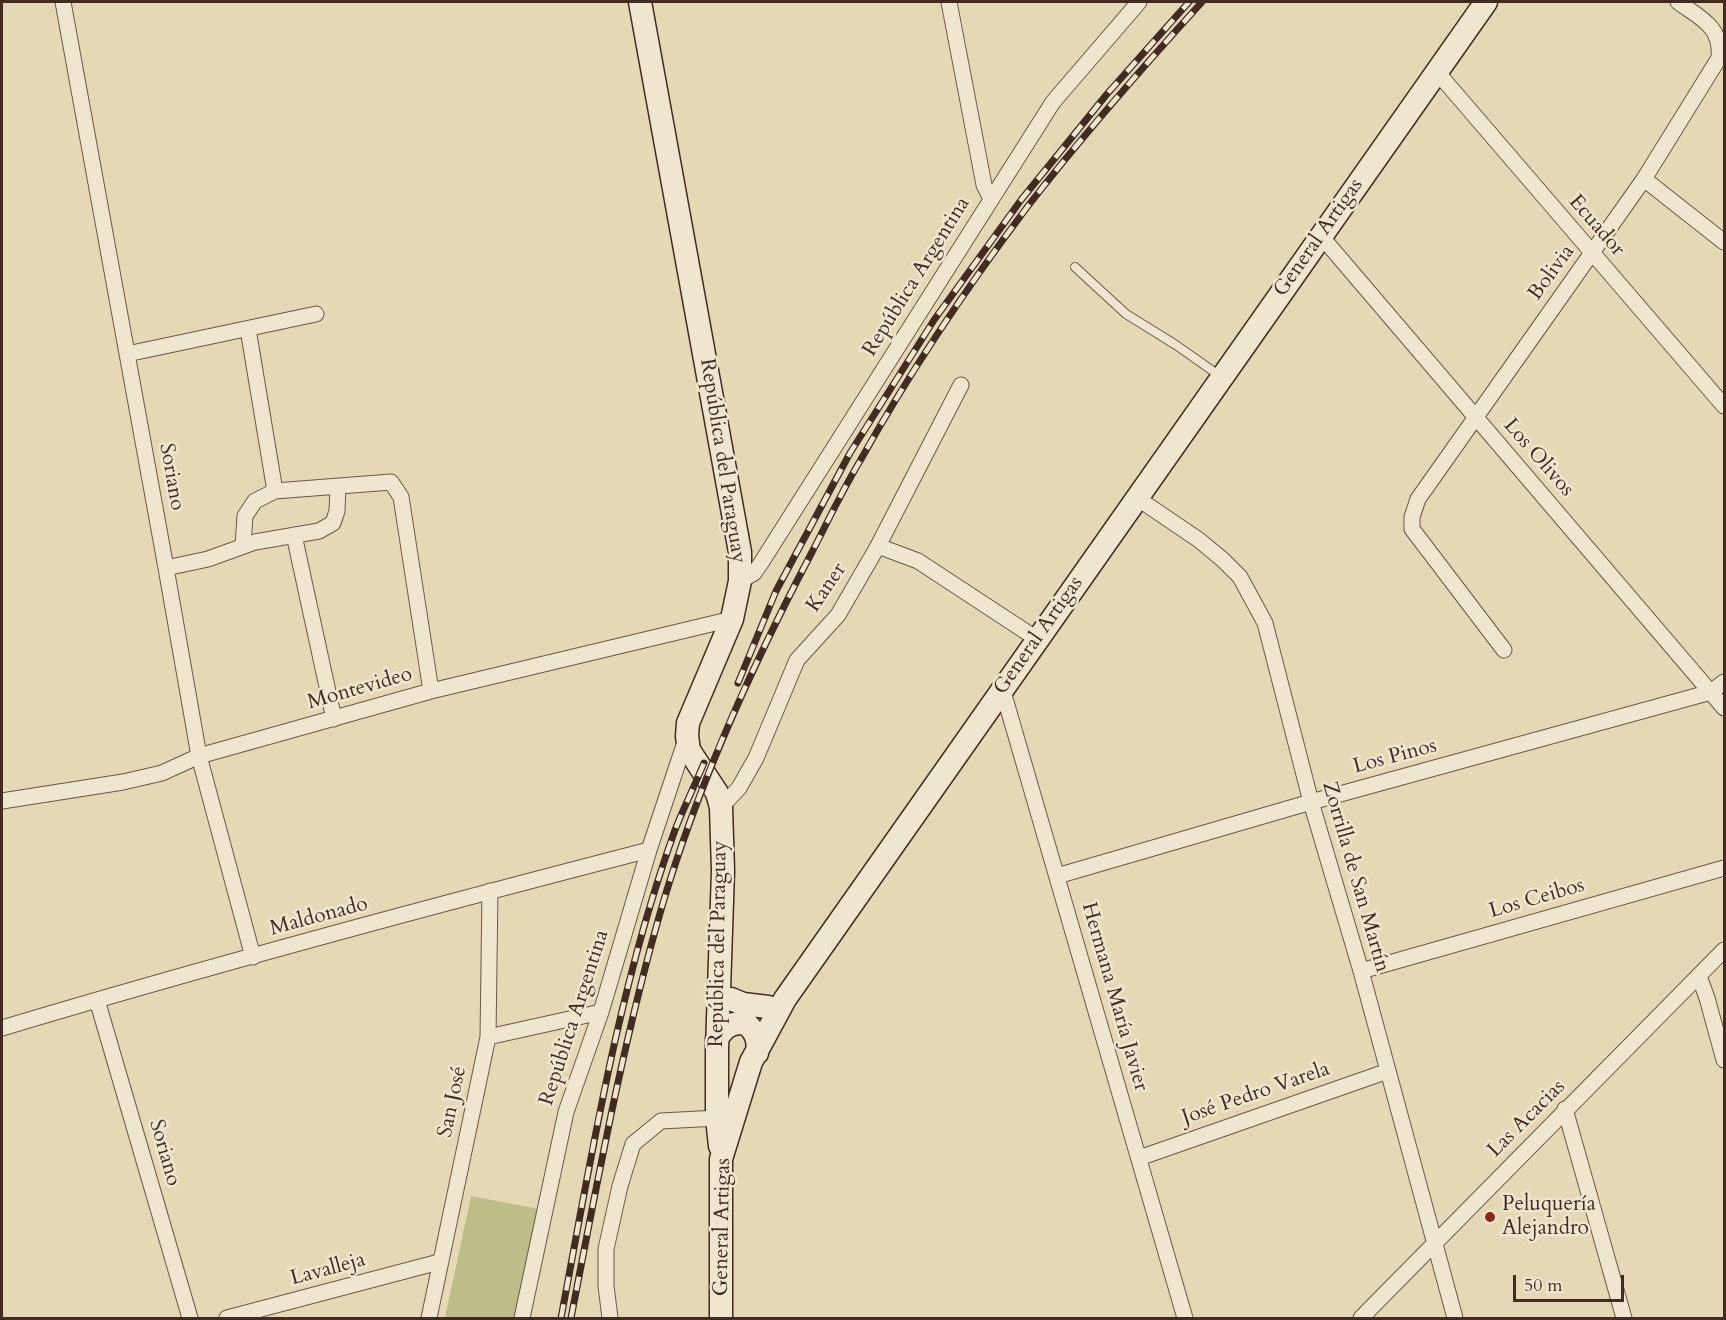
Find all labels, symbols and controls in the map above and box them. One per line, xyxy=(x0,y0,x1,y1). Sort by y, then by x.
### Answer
street label: General Artigas xyxy=(1269,174,1369,302)
street label: Ecuador xyxy=(1562,190,1630,262)
street label: República Argentina xyxy=(858,193,976,361)
street label: Bolivia xyxy=(1523,240,1581,306)
street label: República del Paraguay xyxy=(693,357,751,565)
street label: Los Olivos xyxy=(1497,414,1579,502)
street label: Soriano xyxy=(153,441,189,513)
street label: Kaner xyxy=(802,559,852,617)
street label: General Artigas xyxy=(989,572,1089,700)
street label: Montevideo xyxy=(305,662,415,716)
street label: Los Pinos xyxy=(1351,734,1439,780)
street label: Zorrilla de San Martín xyxy=(1316,779,1394,975)
street label: República del Paraguay xyxy=(705,840,733,1048)
street label: Los Ceibos xyxy=(1486,873,1588,925)
street label: Maldonado xyxy=(267,892,371,942)
street label: Hermana María Javier xyxy=(1075,900,1153,1094)
street label: República Argentina xyxy=(535,927,615,1109)
street label: José Pedro Varela xyxy=(1179,1057,1333,1131)
street label: San José xyxy=(433,1064,473,1140)
street label: Las Acacias xyxy=(1483,1075,1571,1163)
street label: Soriano xyxy=(143,1117,185,1189)
street label: General Artigas xyxy=(709,1158,737,1296)
place label: Peluquería Alejandro xyxy=(1502,1192,1596,1242)
marker: Peluquería Alejandro xyxy=(1483,1210,1497,1224)
street label: Lavalleja xyxy=(288,1248,368,1292)
scale bar xyxy=(1516,1263,1627,1301)
text: 50 m xyxy=(1524,1273,1563,1298)

